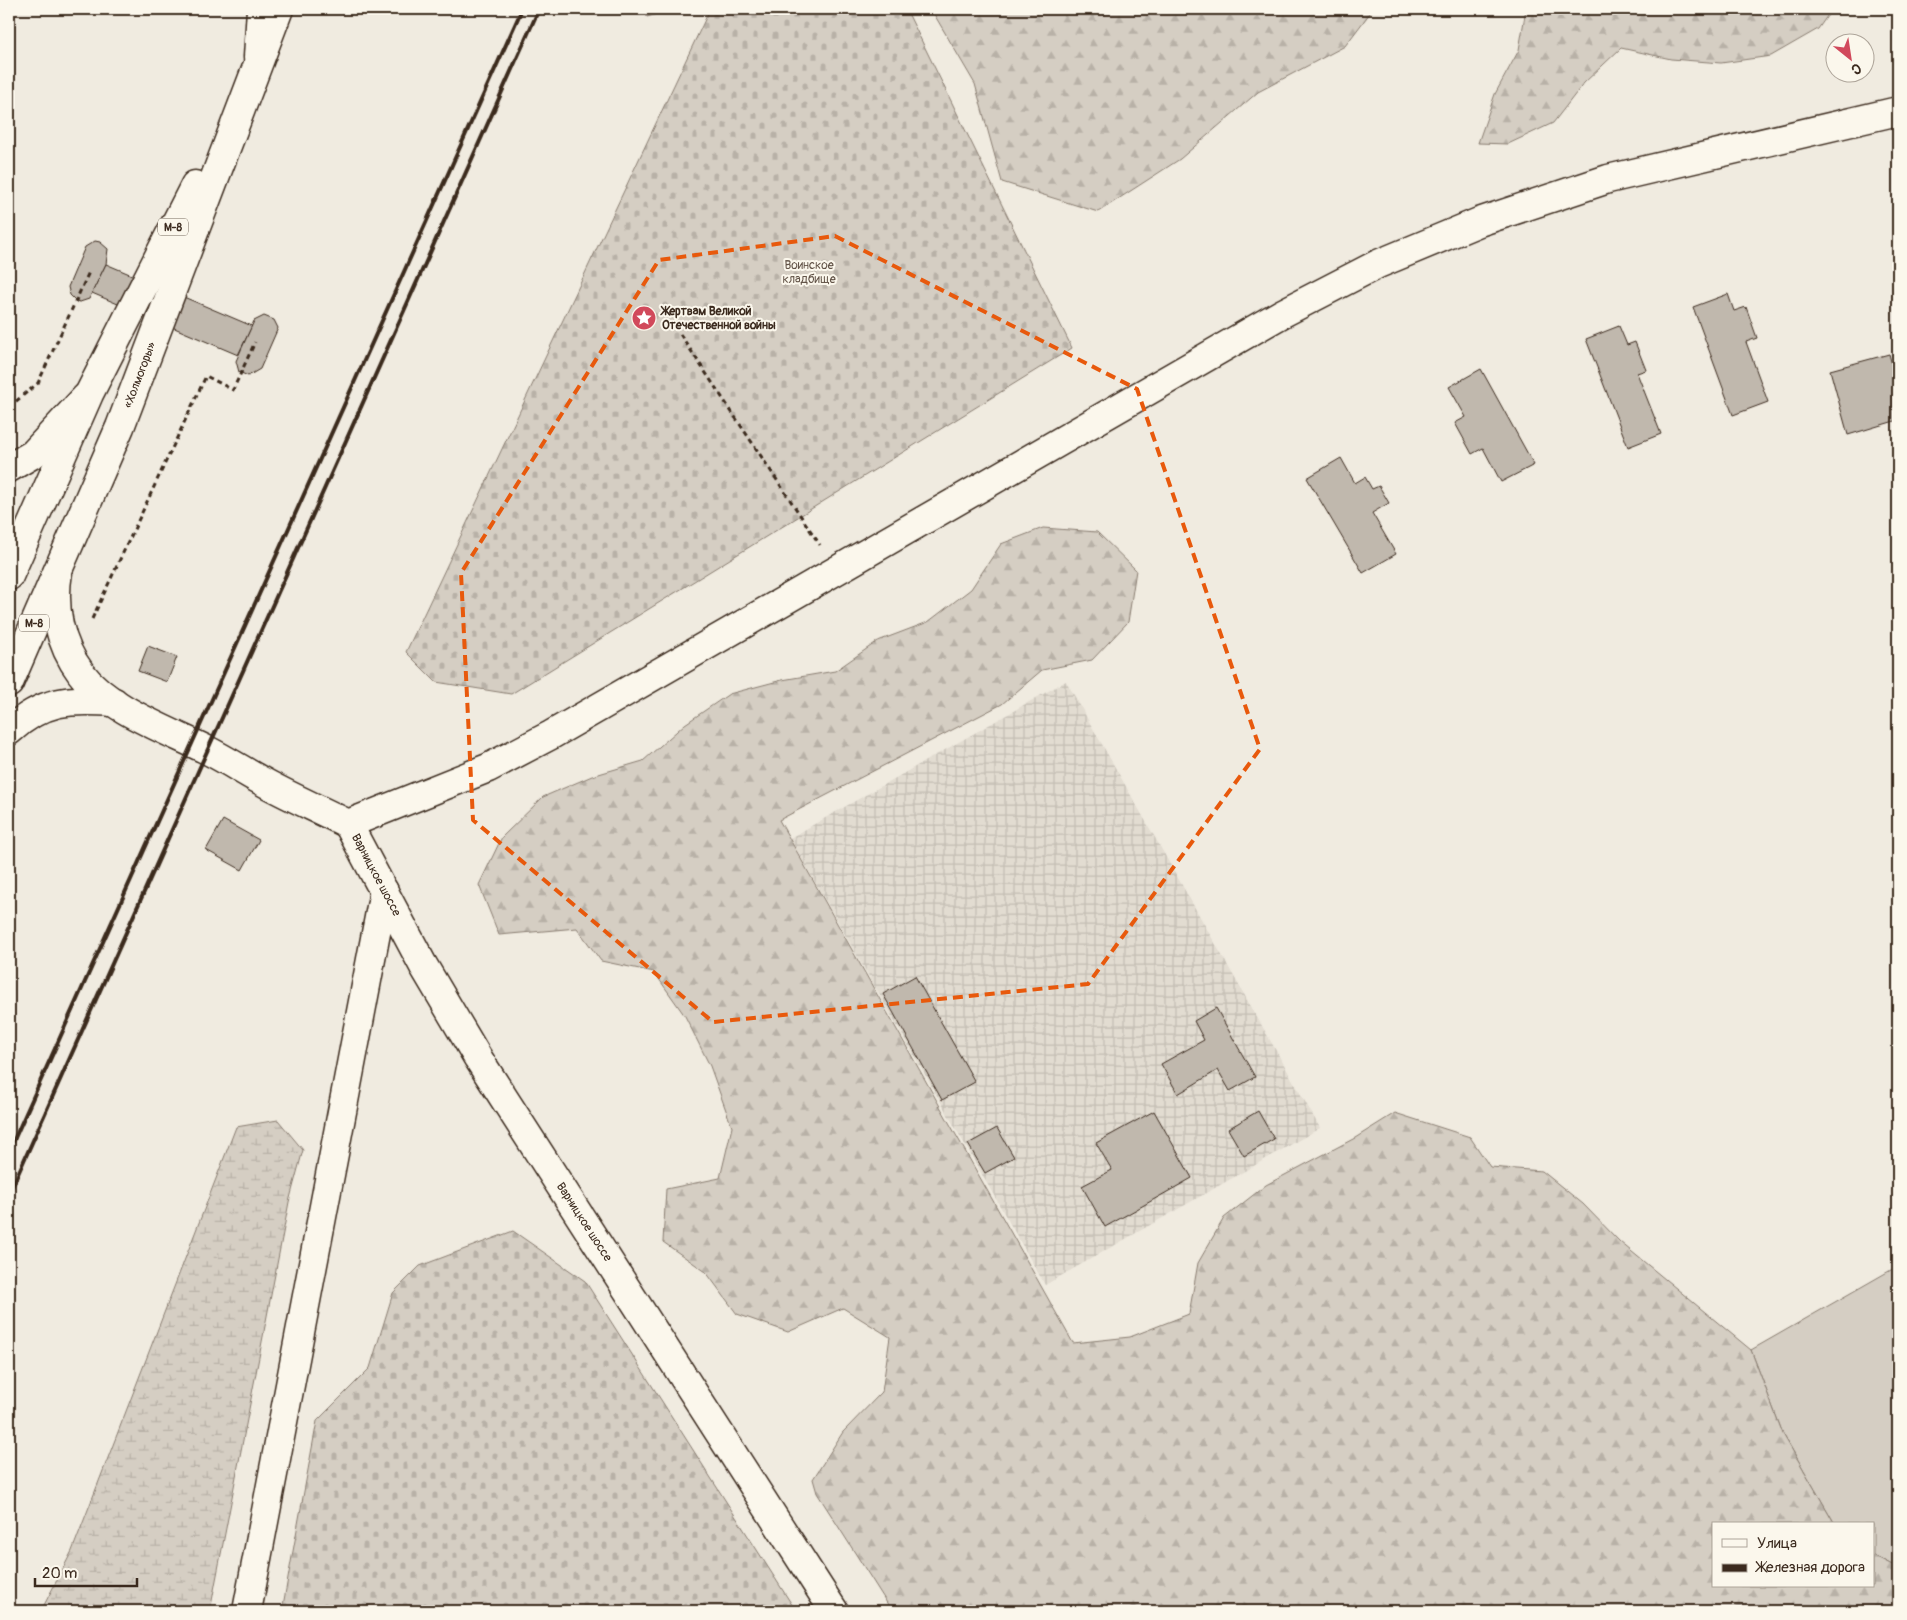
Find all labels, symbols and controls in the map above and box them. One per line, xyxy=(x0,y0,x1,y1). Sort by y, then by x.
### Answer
north arrow xyxy=(1824,32,1874,82)
text: С xyxy=(1848,59,1864,79)
road number: М-8 xyxy=(158,218,188,236)
park label: Воинское кладбище xyxy=(782,258,836,287)
place label: Жертвам Великой Отечественной войны xyxy=(660,304,776,333)
place icon: Жертвам Великой Отечественной войны xyxy=(631,305,657,331)
street label: «Холмогоры» xyxy=(121,340,159,410)
road number: М-8 xyxy=(19,614,49,632)
street label: Варницкое шоссе xyxy=(348,831,404,919)
street label: Варницкое шоссе xyxy=(553,1180,615,1264)
legend xyxy=(1712,1522,1874,1588)
text: Улица xyxy=(1757,1534,1797,1553)
scale bar xyxy=(35,1555,138,1587)
text: Железная дорога xyxy=(1755,1558,1865,1577)
text: 20 m xyxy=(42,1564,77,1583)

